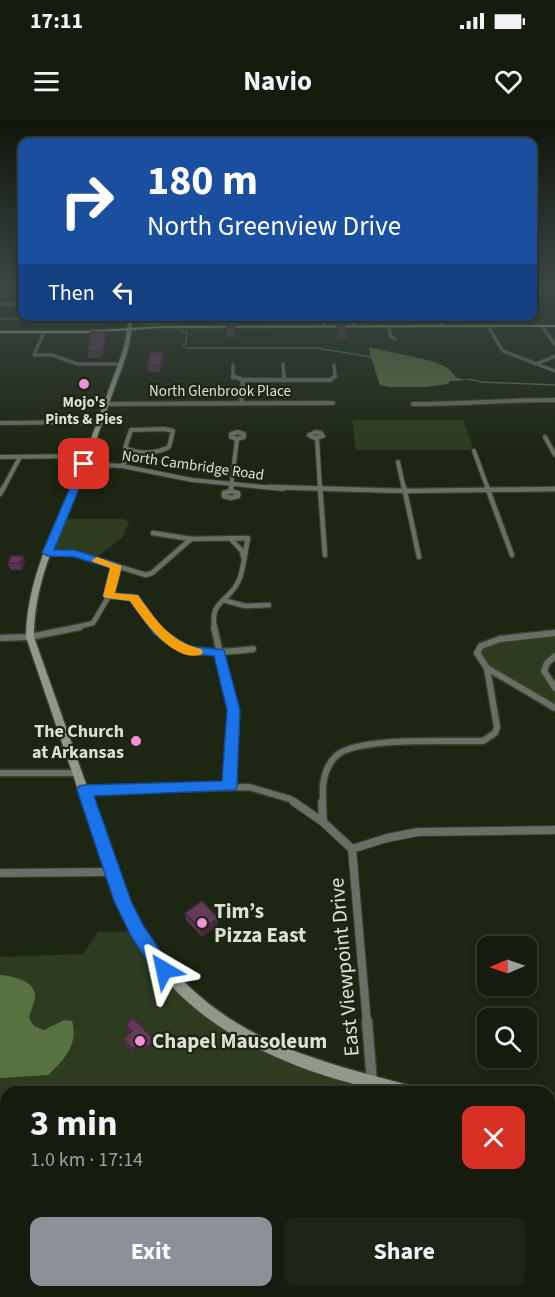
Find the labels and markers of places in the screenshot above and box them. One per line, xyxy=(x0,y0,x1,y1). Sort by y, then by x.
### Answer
marker: Mojo's Pints & Pies xyxy=(77,377,91,391)
place label: Mojo's Pints & Pies xyxy=(45,392,123,430)
pin xyxy=(58,438,109,489)
place label: The Church at Arkansas xyxy=(32,719,124,765)
marker: The Church at Arkansas xyxy=(129,734,143,748)
place label: Tim’s Pizza East xyxy=(214,896,306,950)
marker: Tim’s Pizza East xyxy=(195,916,209,930)
place label: Chapel Mausoleum xyxy=(152,1026,327,1056)
marker: Chapel Mausoleum xyxy=(133,1034,147,1048)

